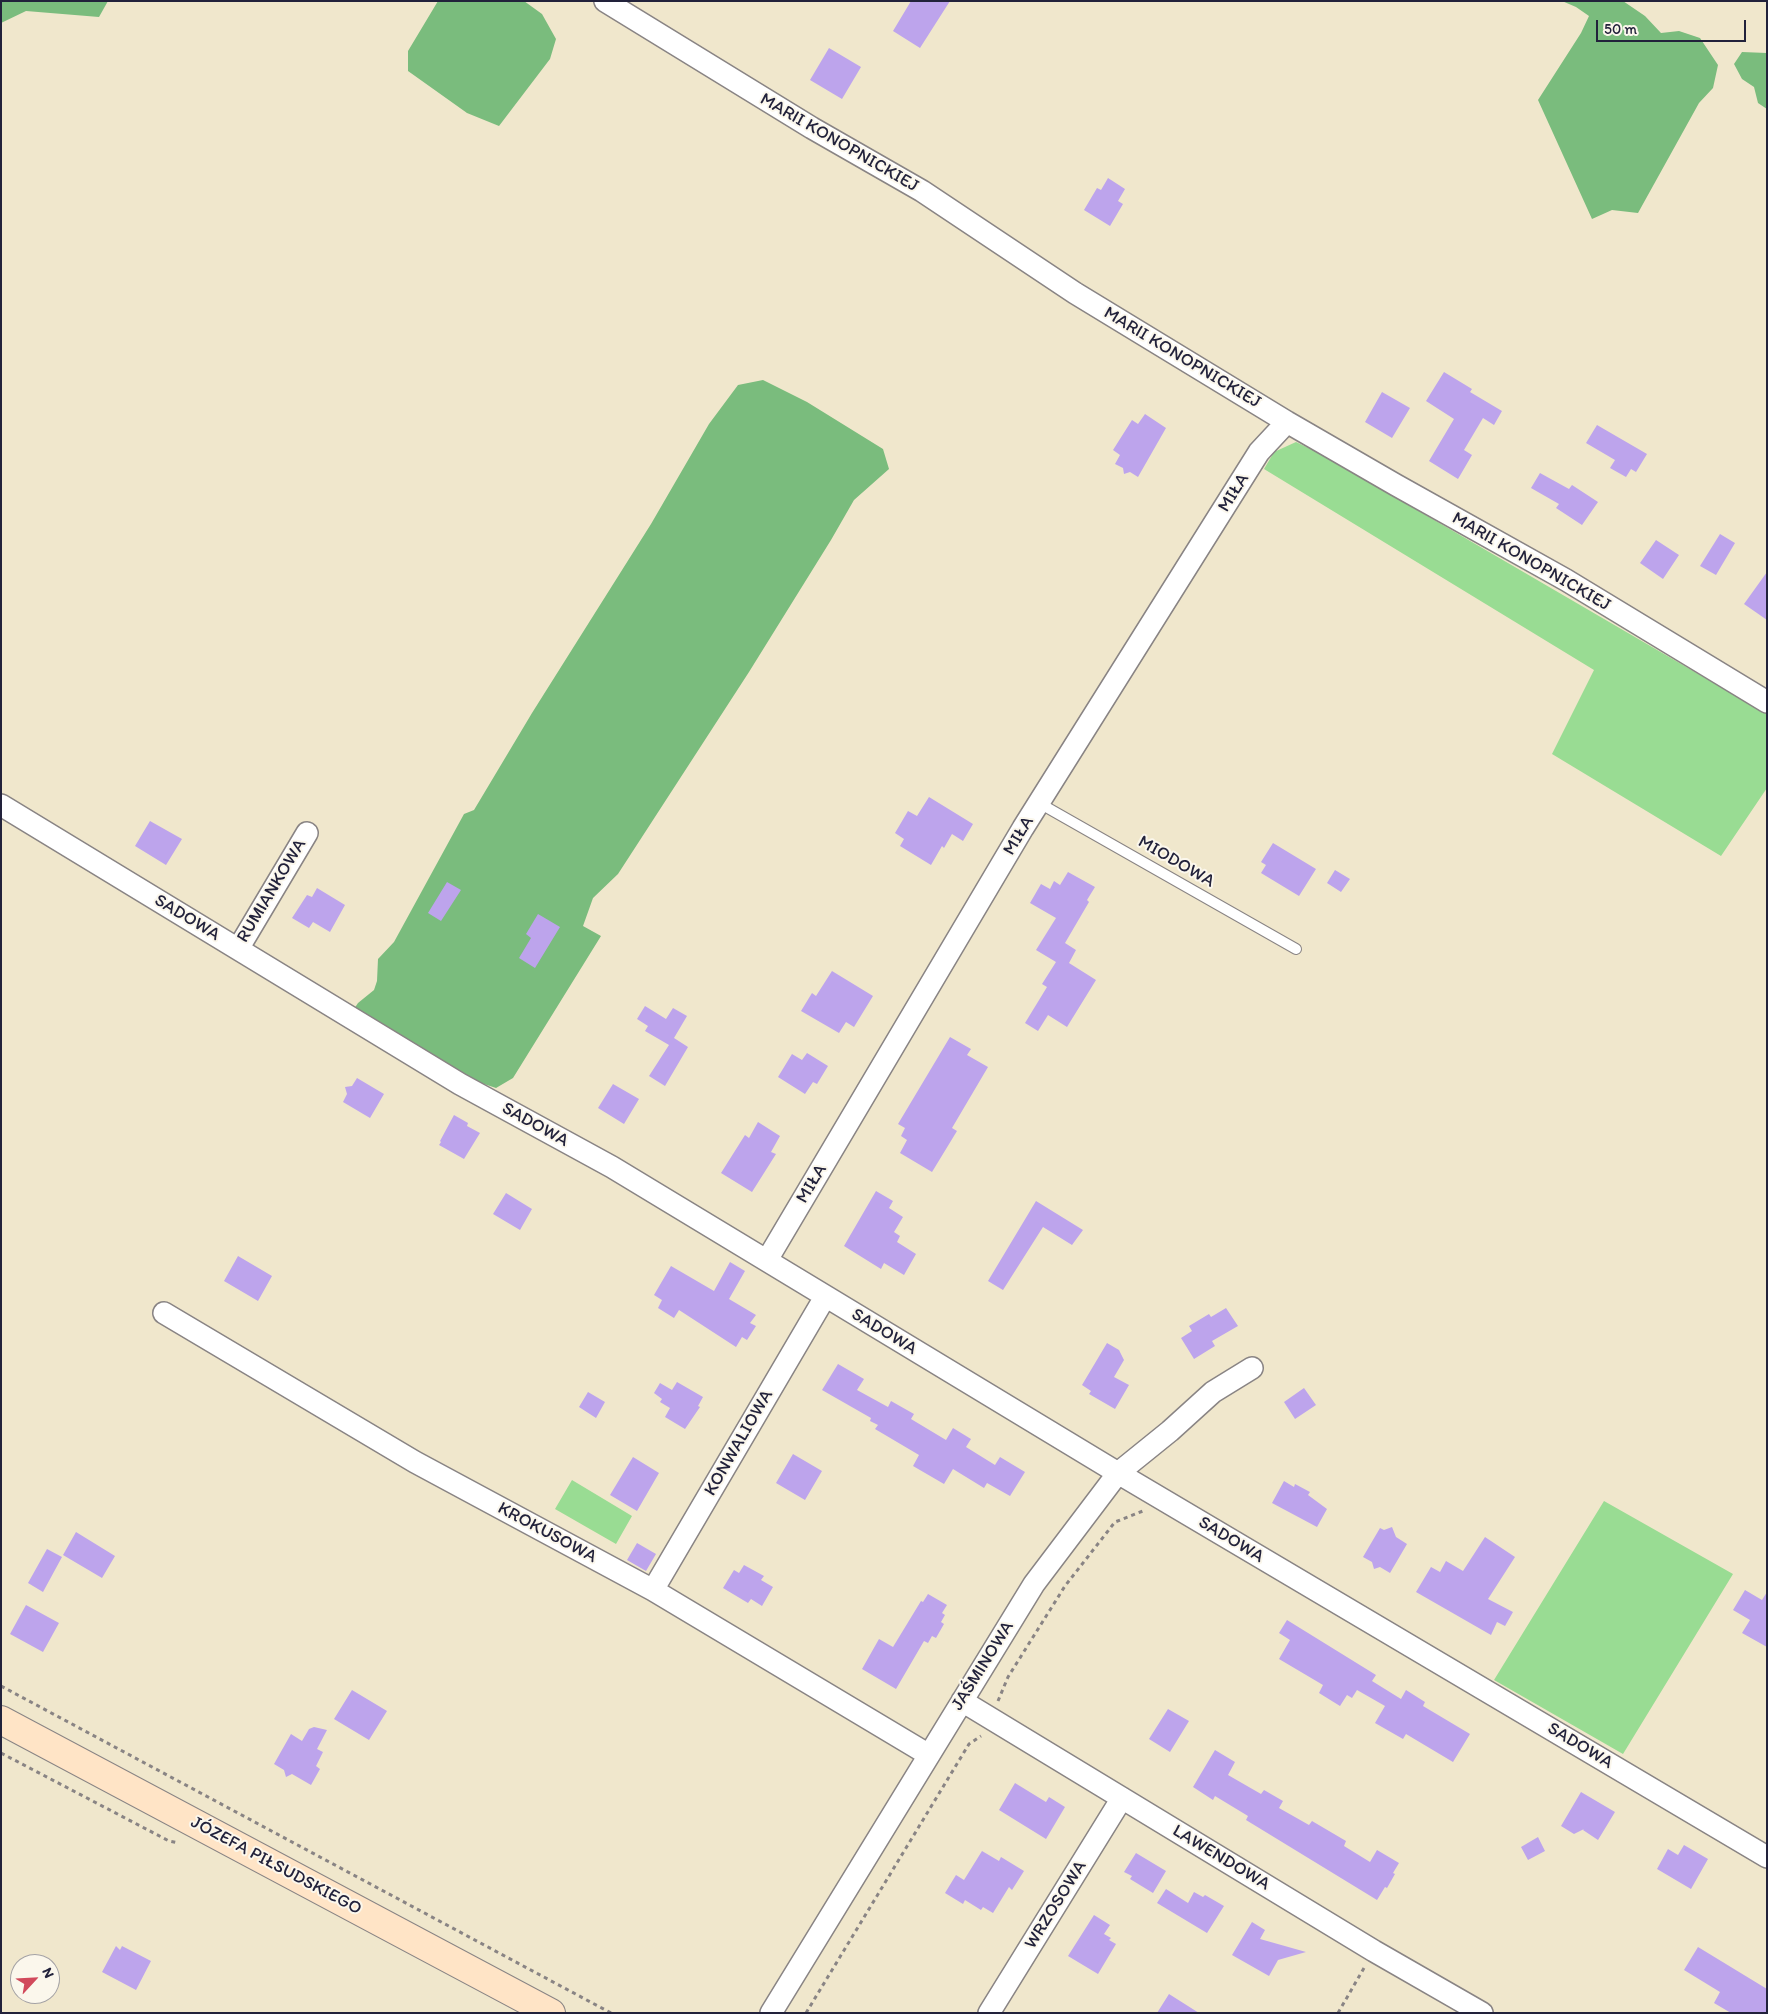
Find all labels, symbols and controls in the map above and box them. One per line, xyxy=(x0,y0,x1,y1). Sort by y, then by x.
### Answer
scale bar xyxy=(1598,10,1748,42)
text: 50 m xyxy=(1604,20,1637,38)
street label: MARII KONOPNICKIEJ xyxy=(756,89,922,197)
street label: MARII KONOPNICKIEJ xyxy=(1099,302,1265,414)
street label: MIŁA xyxy=(1214,470,1254,516)
street label: MARII KONOPNICKIEJ xyxy=(1448,508,1614,616)
street label: MIŁA xyxy=(999,813,1039,859)
street label: MIODOWA xyxy=(1134,831,1218,893)
street label: RUMIANKOWA xyxy=(233,835,311,947)
street label: SADOWA xyxy=(150,890,224,946)
street label: SADOWA xyxy=(498,1098,572,1152)
street label: MIŁA xyxy=(792,1161,832,1207)
street label: SADOWA xyxy=(847,1304,921,1360)
street label: KONWALIOWA xyxy=(700,1386,778,1500)
street label: KROKUSOWA xyxy=(494,1498,600,1568)
street label: SADOWA xyxy=(1194,1512,1268,1568)
street label: JAŚMINOWA xyxy=(947,1617,1019,1715)
street label: SADOWA xyxy=(1543,1718,1617,1774)
street label: JÓZEFA PIŁSUDSKIEGO xyxy=(187,1812,365,1920)
street label: LAWENDOWA xyxy=(1168,1820,1274,1896)
street label: WRZOSOWA xyxy=(1020,1857,1092,1953)
north arrow xyxy=(10,1954,60,2004)
text: N xyxy=(38,1965,58,1981)

